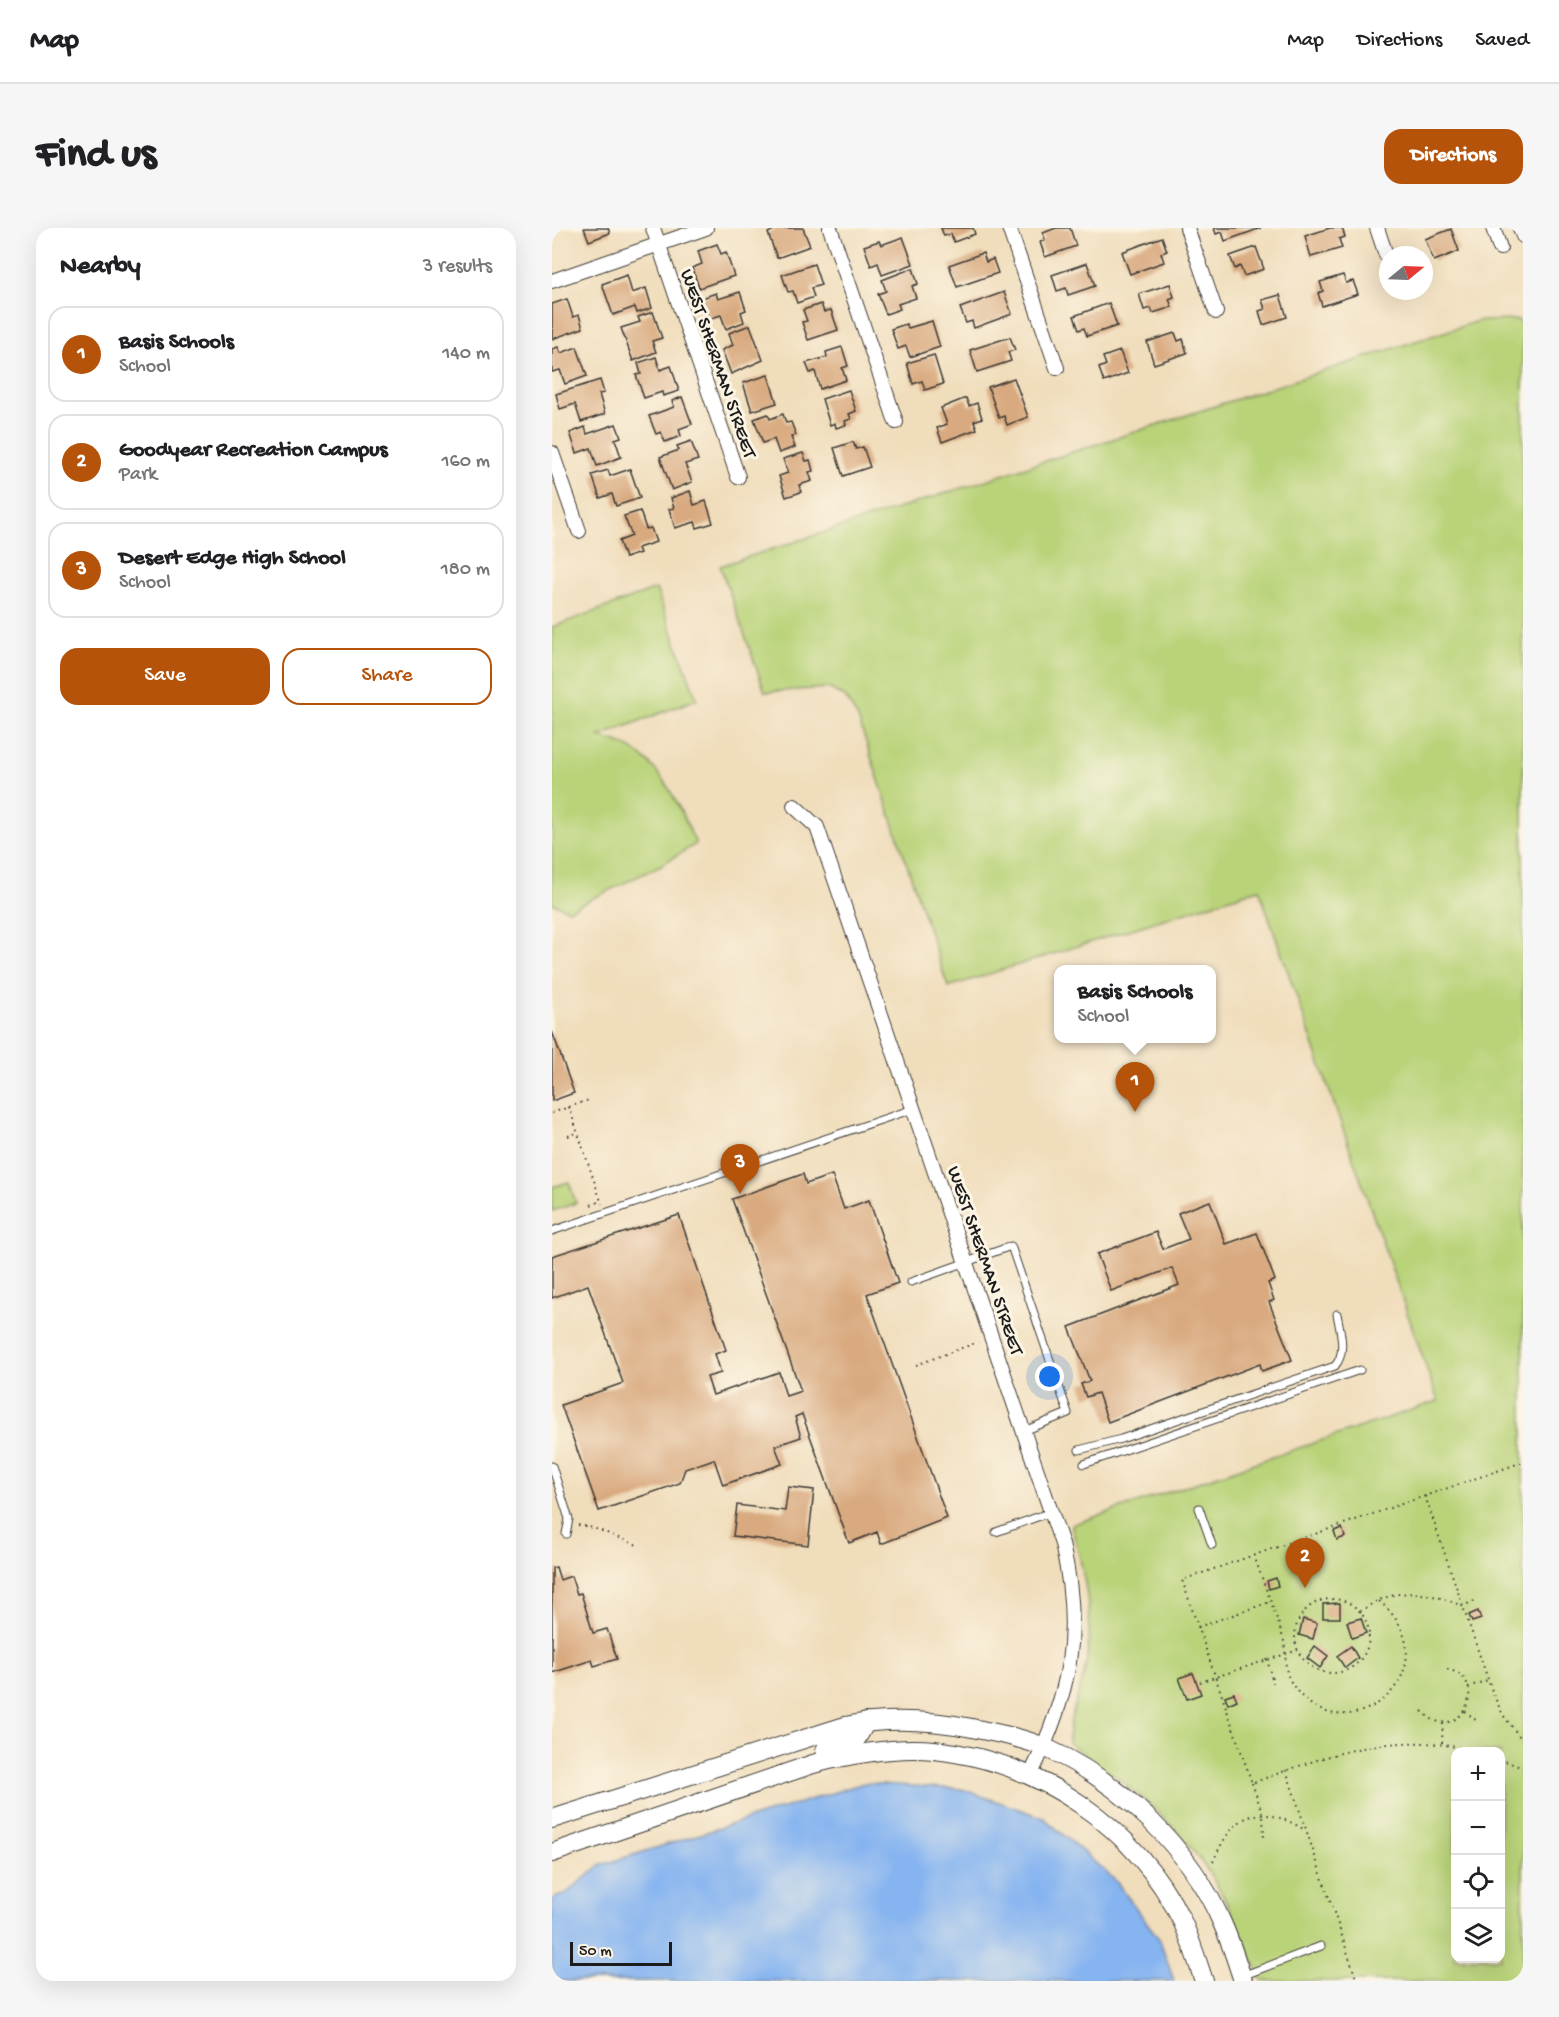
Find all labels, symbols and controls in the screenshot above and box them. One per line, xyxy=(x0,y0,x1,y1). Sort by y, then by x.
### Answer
text: Map xyxy=(30,25,79,58)
text: Map xyxy=(1287,29,1324,54)
text: Directions xyxy=(1357,29,1442,54)
text: Saved xyxy=(1475,29,1529,54)
button: Directions xyxy=(1384,129,1523,184)
text: Find us xyxy=(36,132,156,181)
north arrow xyxy=(1379,246,1433,300)
text: Nearby xyxy=(60,252,141,283)
text: 3 results xyxy=(423,256,492,279)
street label: WEST SHERMAN STREET xyxy=(674,267,760,463)
text: Basis Schools xyxy=(119,330,234,356)
text: 1 xyxy=(77,343,86,366)
text: 140 m xyxy=(442,343,490,366)
text: School xyxy=(119,356,171,379)
text: Goodyear Recreation Campus xyxy=(119,438,388,464)
text: 2 xyxy=(77,451,86,474)
text: 160 m xyxy=(441,451,490,474)
text: Park xyxy=(119,464,157,487)
text: Desert Edge High School xyxy=(119,546,346,572)
text: 3 xyxy=(76,559,87,582)
text: 180 m xyxy=(441,559,490,582)
text: School xyxy=(119,572,171,595)
button: Save xyxy=(60,648,270,705)
button: Share xyxy=(282,648,492,705)
popup xyxy=(1054,965,1216,1043)
text: Basis Schools xyxy=(1078,980,1192,1006)
text: School xyxy=(1078,1006,1130,1029)
pin: 1 xyxy=(1116,1062,1154,1112)
pin: 3 xyxy=(720,1144,759,1194)
street label: WEST SHERMAN STREET xyxy=(941,1164,1027,1360)
your location xyxy=(1035,1362,1064,1391)
pin: 2 xyxy=(1286,1538,1324,1588)
map controls xyxy=(1451,1747,1505,1963)
button: + xyxy=(1451,1747,1505,1801)
button: − xyxy=(1451,1801,1505,1855)
button: locate xyxy=(1451,1855,1505,1909)
button: layers xyxy=(1451,1909,1505,1963)
scale bar xyxy=(570,1939,672,1966)
text: 50 m xyxy=(579,1943,612,1962)

